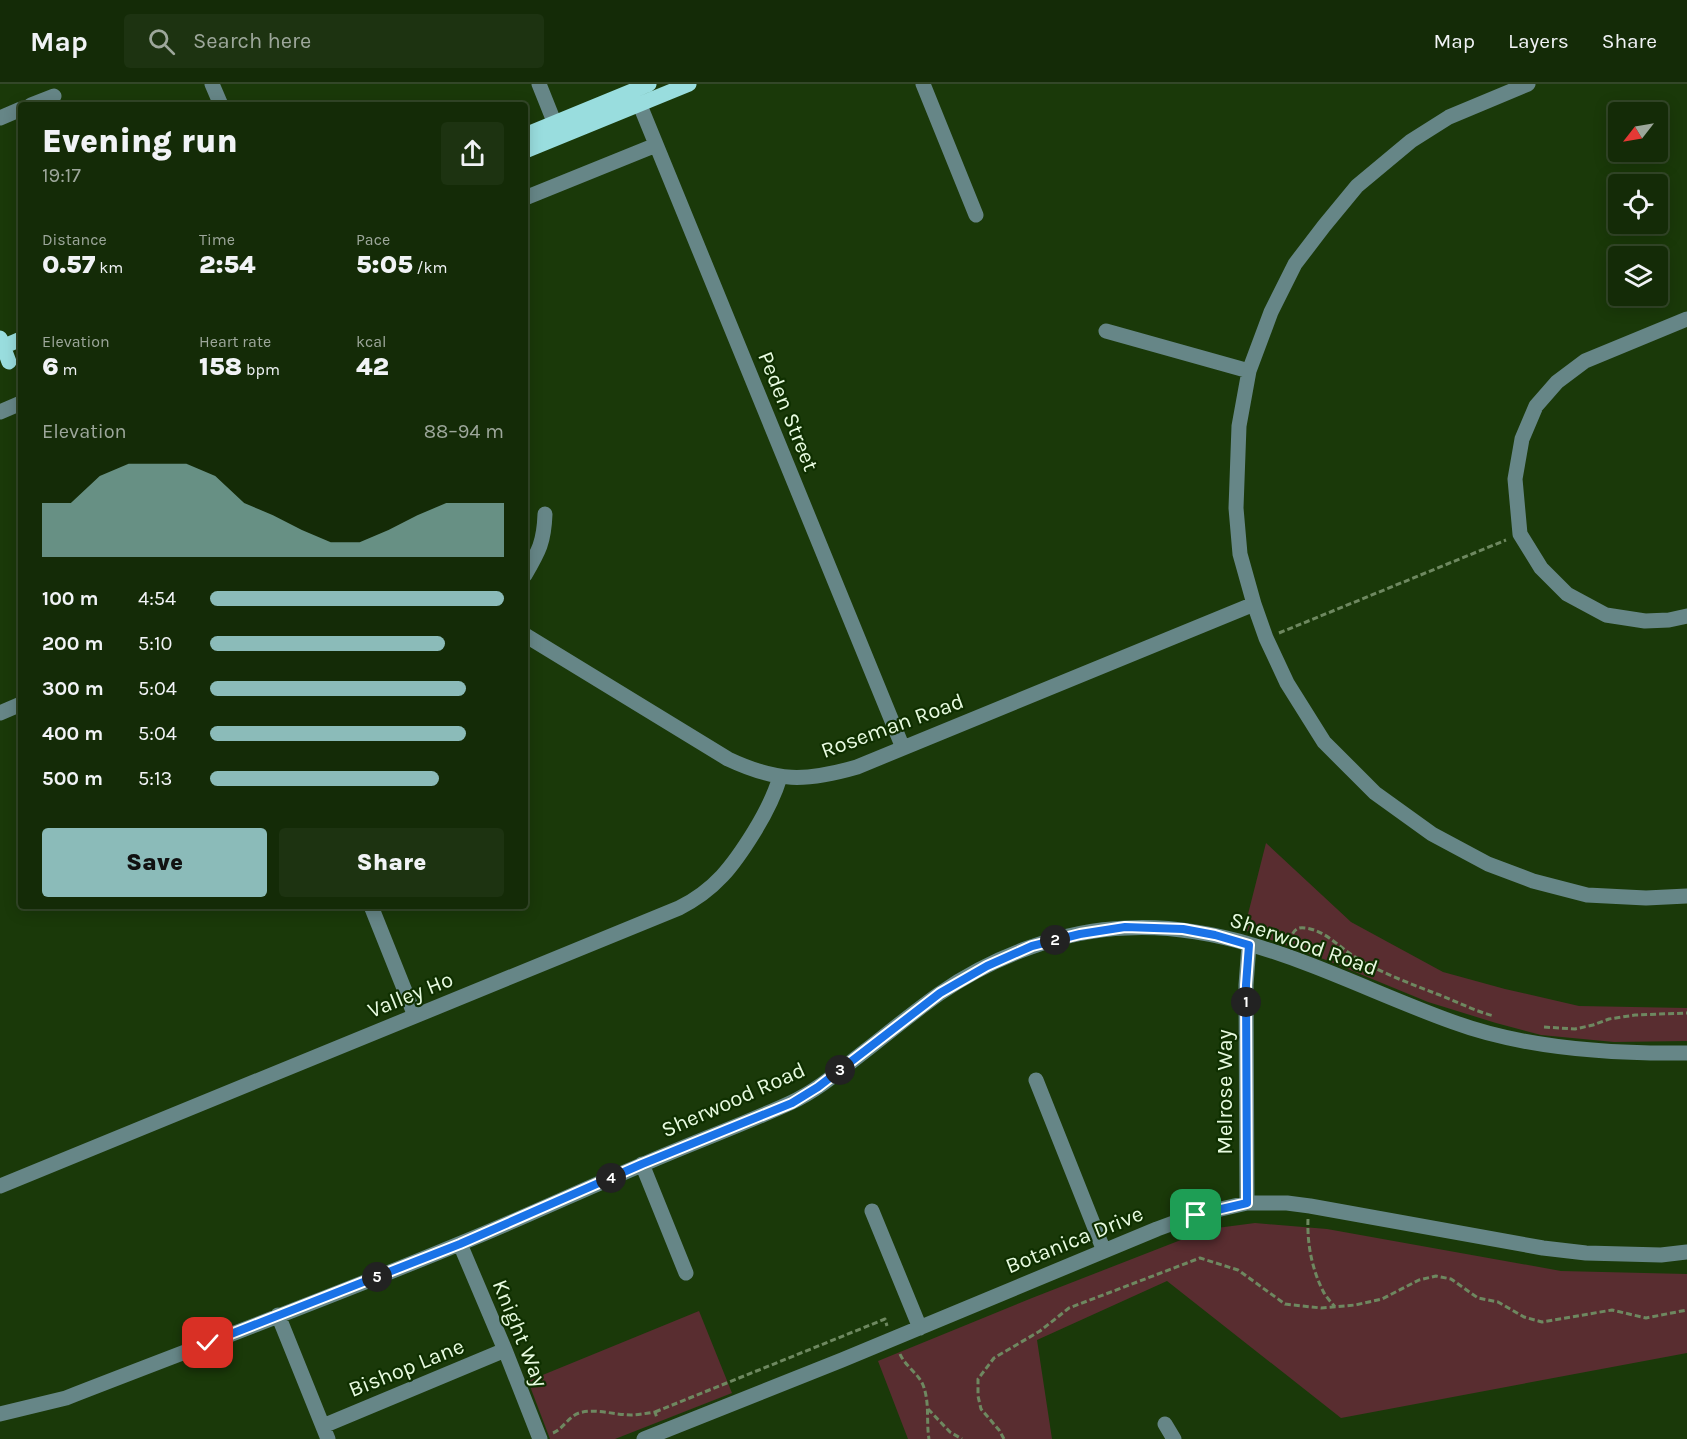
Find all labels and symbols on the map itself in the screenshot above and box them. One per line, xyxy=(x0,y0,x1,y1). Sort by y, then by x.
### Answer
north arrow xyxy=(1608,102,1668,162)
street label: Peden Street xyxy=(752,348,824,475)
street label: Roseman Road xyxy=(817,688,967,764)
street label: Sherwood Road xyxy=(1226,906,1381,981)
pin: 2 xyxy=(1040,925,1070,955)
street label: Valley Ho xyxy=(364,966,457,1024)
pin: 1 xyxy=(1231,987,1261,1017)
street label: Melrose Way xyxy=(1212,1029,1238,1155)
pin: 3 xyxy=(825,1055,855,1085)
street label: Sherwood Road xyxy=(657,1057,809,1143)
pin: 4 xyxy=(596,1163,626,1193)
pin xyxy=(1170,1189,1221,1240)
street label: Botanica Drive xyxy=(1002,1201,1147,1279)
pin: 5 xyxy=(362,1262,392,1292)
street label: Knight Way xyxy=(487,1276,553,1391)
pin xyxy=(182,1317,233,1368)
street label: Bishop Lane xyxy=(345,1333,468,1403)

